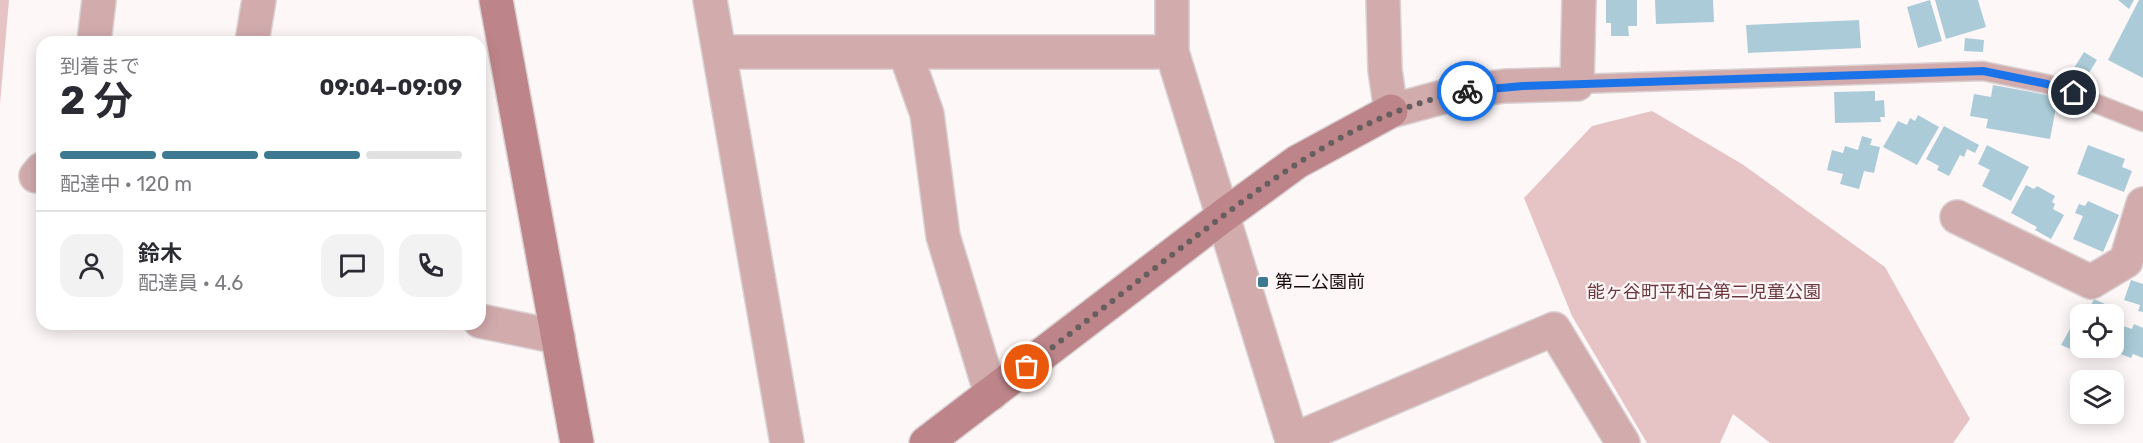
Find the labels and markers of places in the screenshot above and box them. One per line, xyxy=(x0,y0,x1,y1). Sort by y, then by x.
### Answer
pin xyxy=(2048,67,2099,118)
place label: 第二公園前 xyxy=(1275,271,1365,293)
marker: 第二公園前 xyxy=(1256,275,1270,289)
pin xyxy=(1001,341,1052,392)

